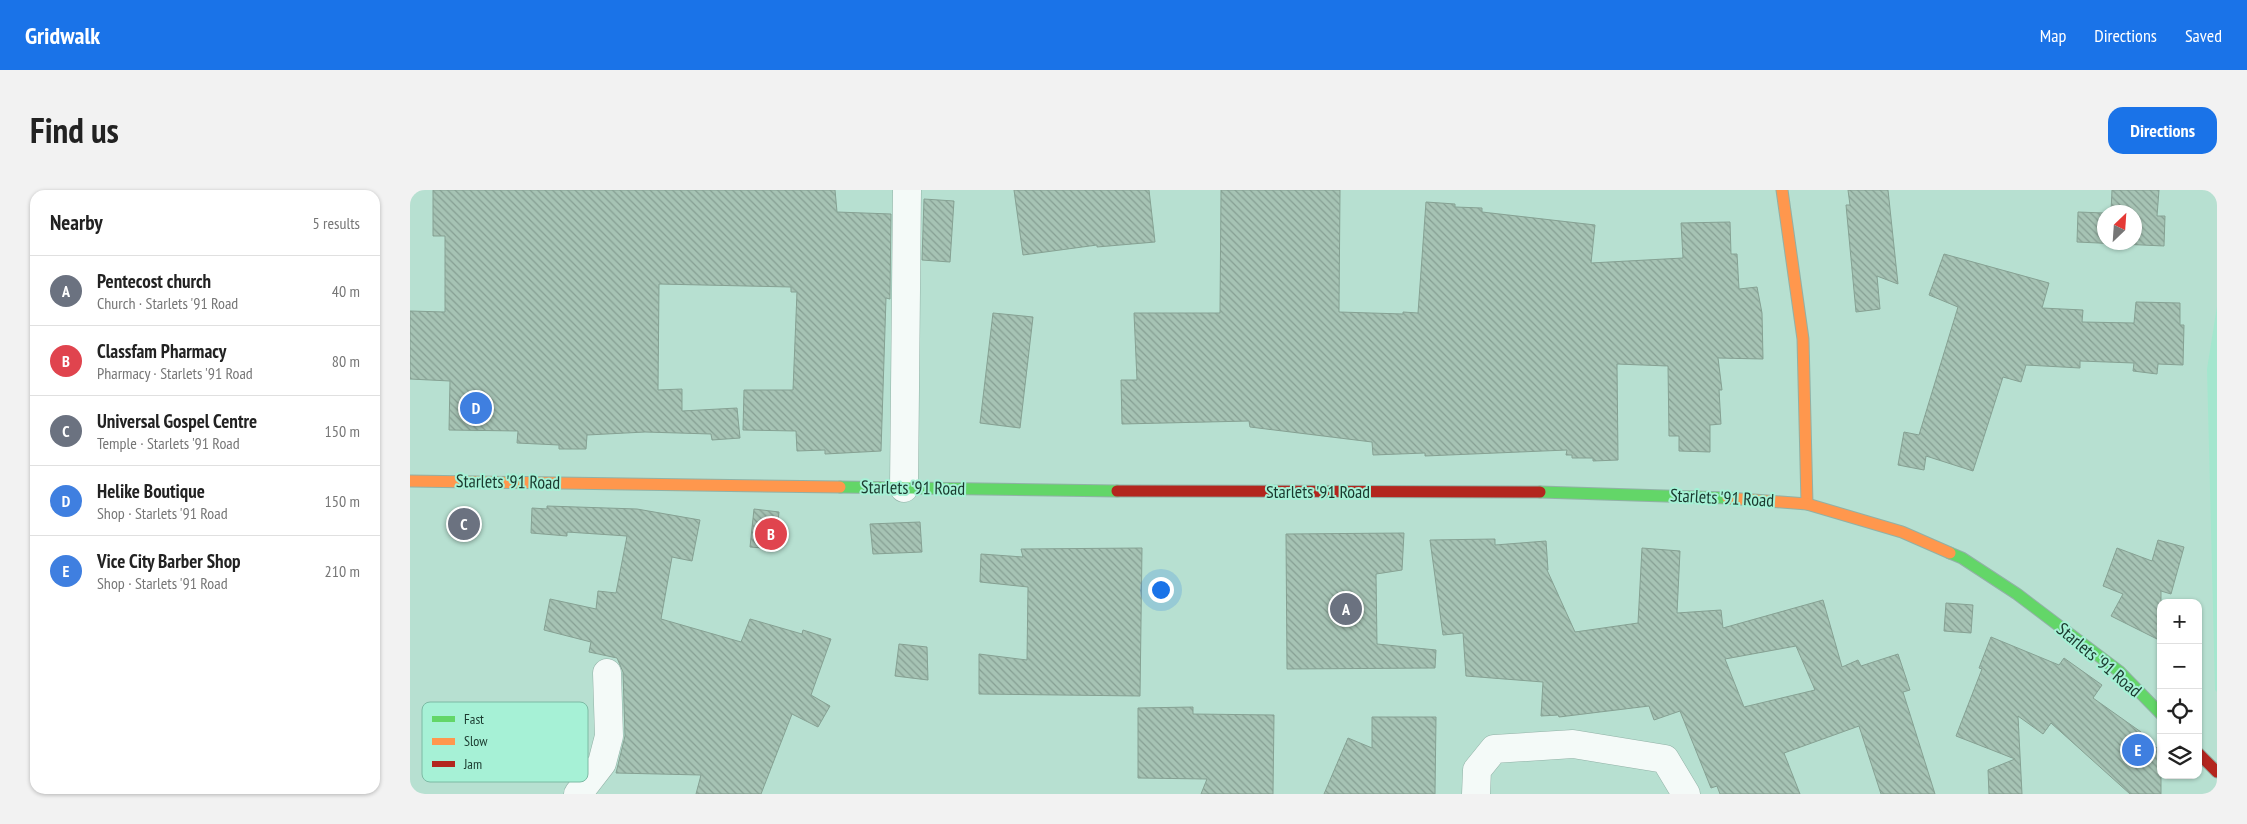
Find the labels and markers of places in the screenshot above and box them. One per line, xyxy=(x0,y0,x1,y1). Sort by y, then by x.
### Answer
pin: D xyxy=(460,389,492,427)
pin: C xyxy=(448,505,480,543)
pin: B xyxy=(755,515,787,553)
pin: A xyxy=(1330,590,1362,628)
pin: E xyxy=(2122,731,2154,769)

